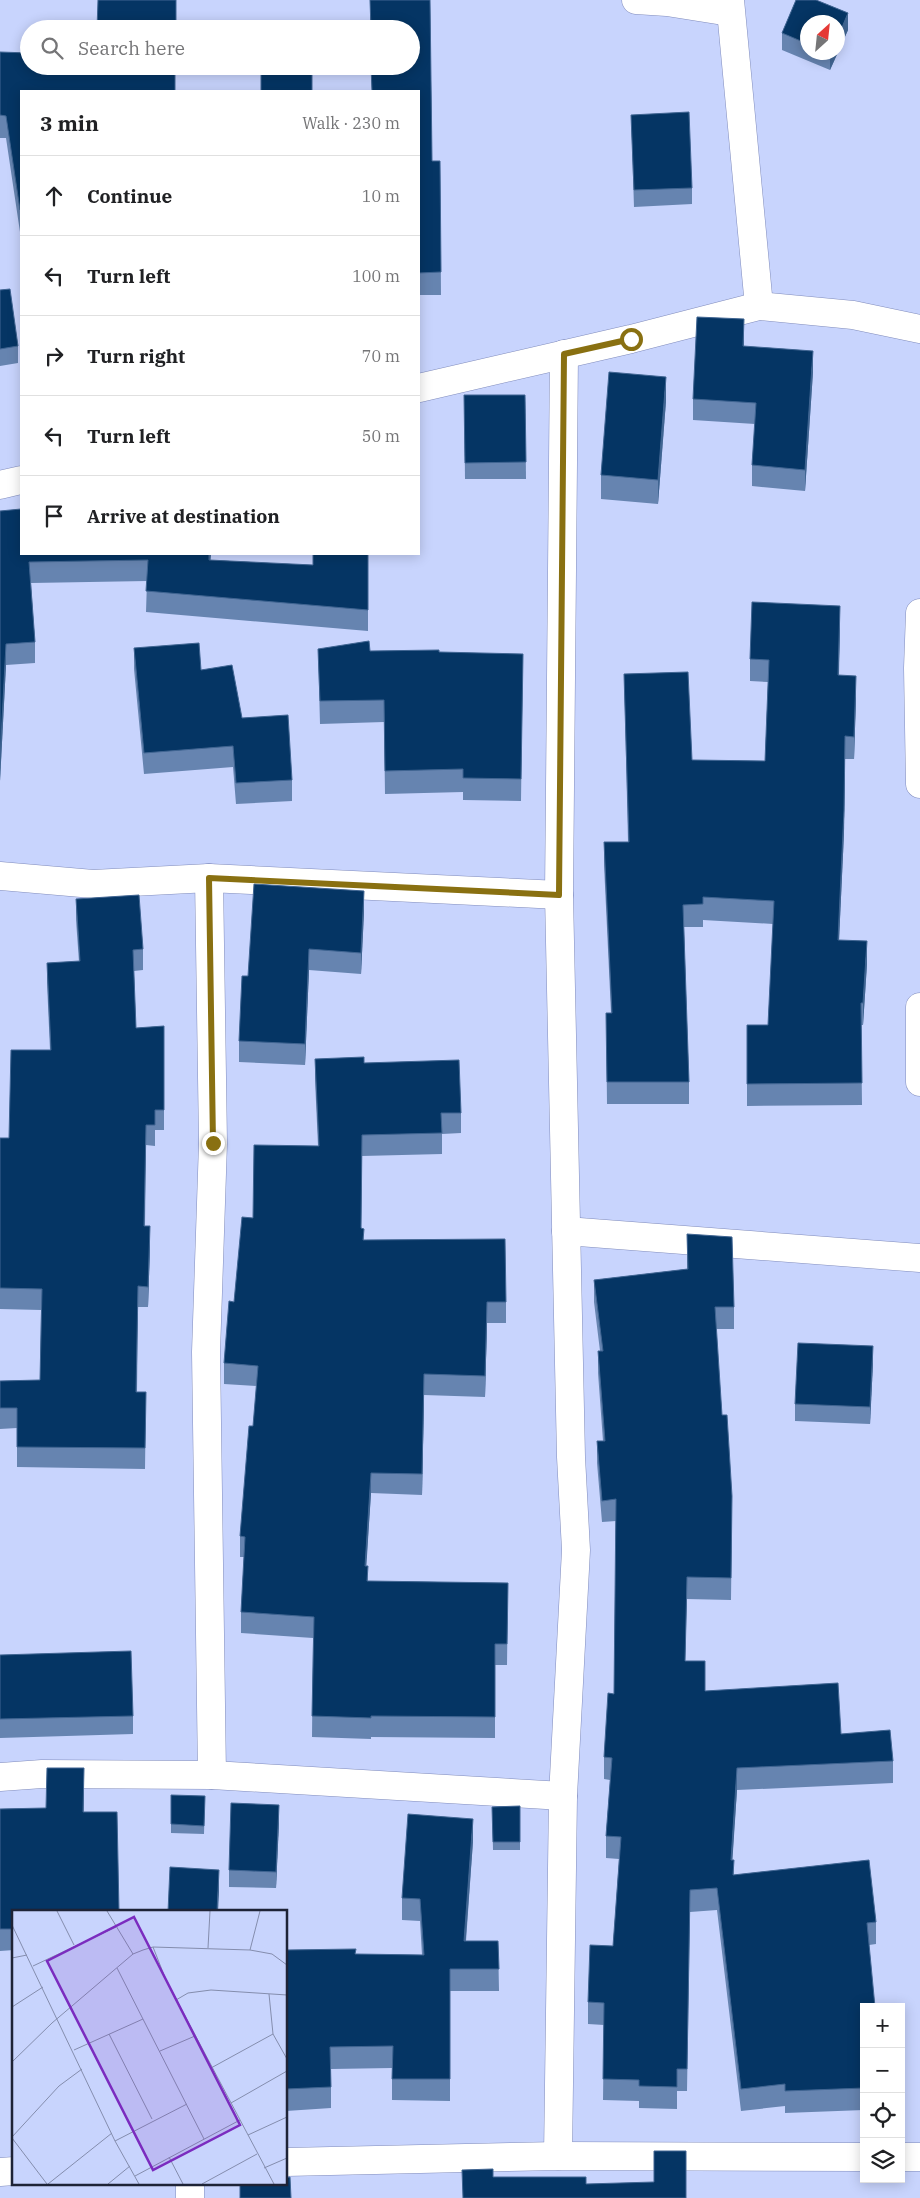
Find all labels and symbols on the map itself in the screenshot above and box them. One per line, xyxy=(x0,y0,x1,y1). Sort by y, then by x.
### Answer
north arrow xyxy=(800,15,845,60)
route start xyxy=(620,328,643,351)
route end xyxy=(202,1132,225,1155)
inset map xyxy=(12,1910,288,2186)

